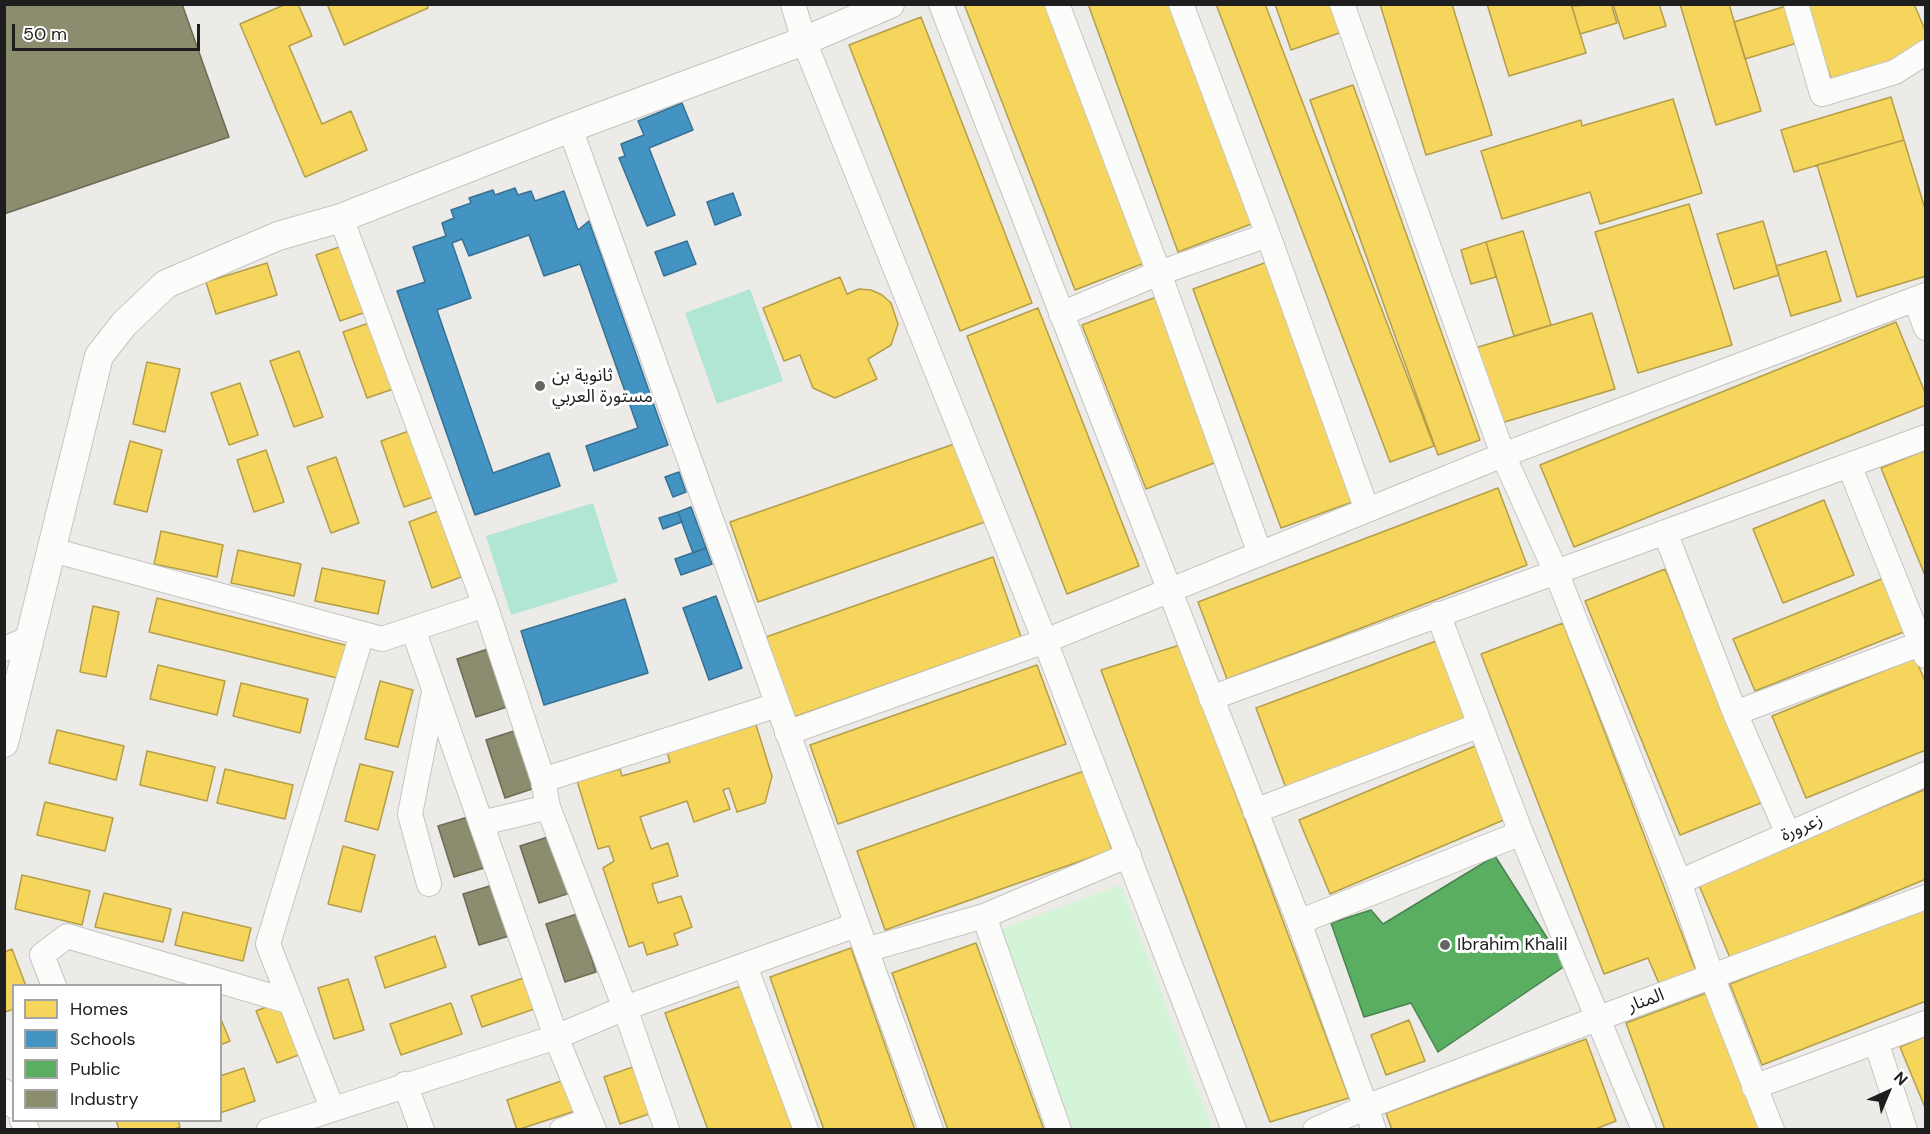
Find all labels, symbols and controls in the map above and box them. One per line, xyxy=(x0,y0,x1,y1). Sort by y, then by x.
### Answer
scale bar xyxy=(15,12,202,50)
text: 50 m xyxy=(23,22,67,46)
place label: ثانوية بن مستورة العربي xyxy=(552,365,653,407)
marker: ثانوية بن مستورة العربي xyxy=(533,379,547,393)
street label: زعرورة xyxy=(1778,809,1826,847)
place label: Ibrahim Khalil xyxy=(1457,934,1567,956)
marker: Ibrahim Khalil xyxy=(1438,938,1452,952)
legend xyxy=(12,984,222,1122)
street label: المنار xyxy=(1625,984,1667,1018)
text: Homes xyxy=(70,997,128,1021)
text: Schools xyxy=(70,1027,135,1051)
text: Public xyxy=(70,1057,121,1081)
north arrow xyxy=(1858,1062,1918,1122)
text: N xyxy=(1889,1067,1912,1090)
text: Industry xyxy=(70,1087,139,1111)

